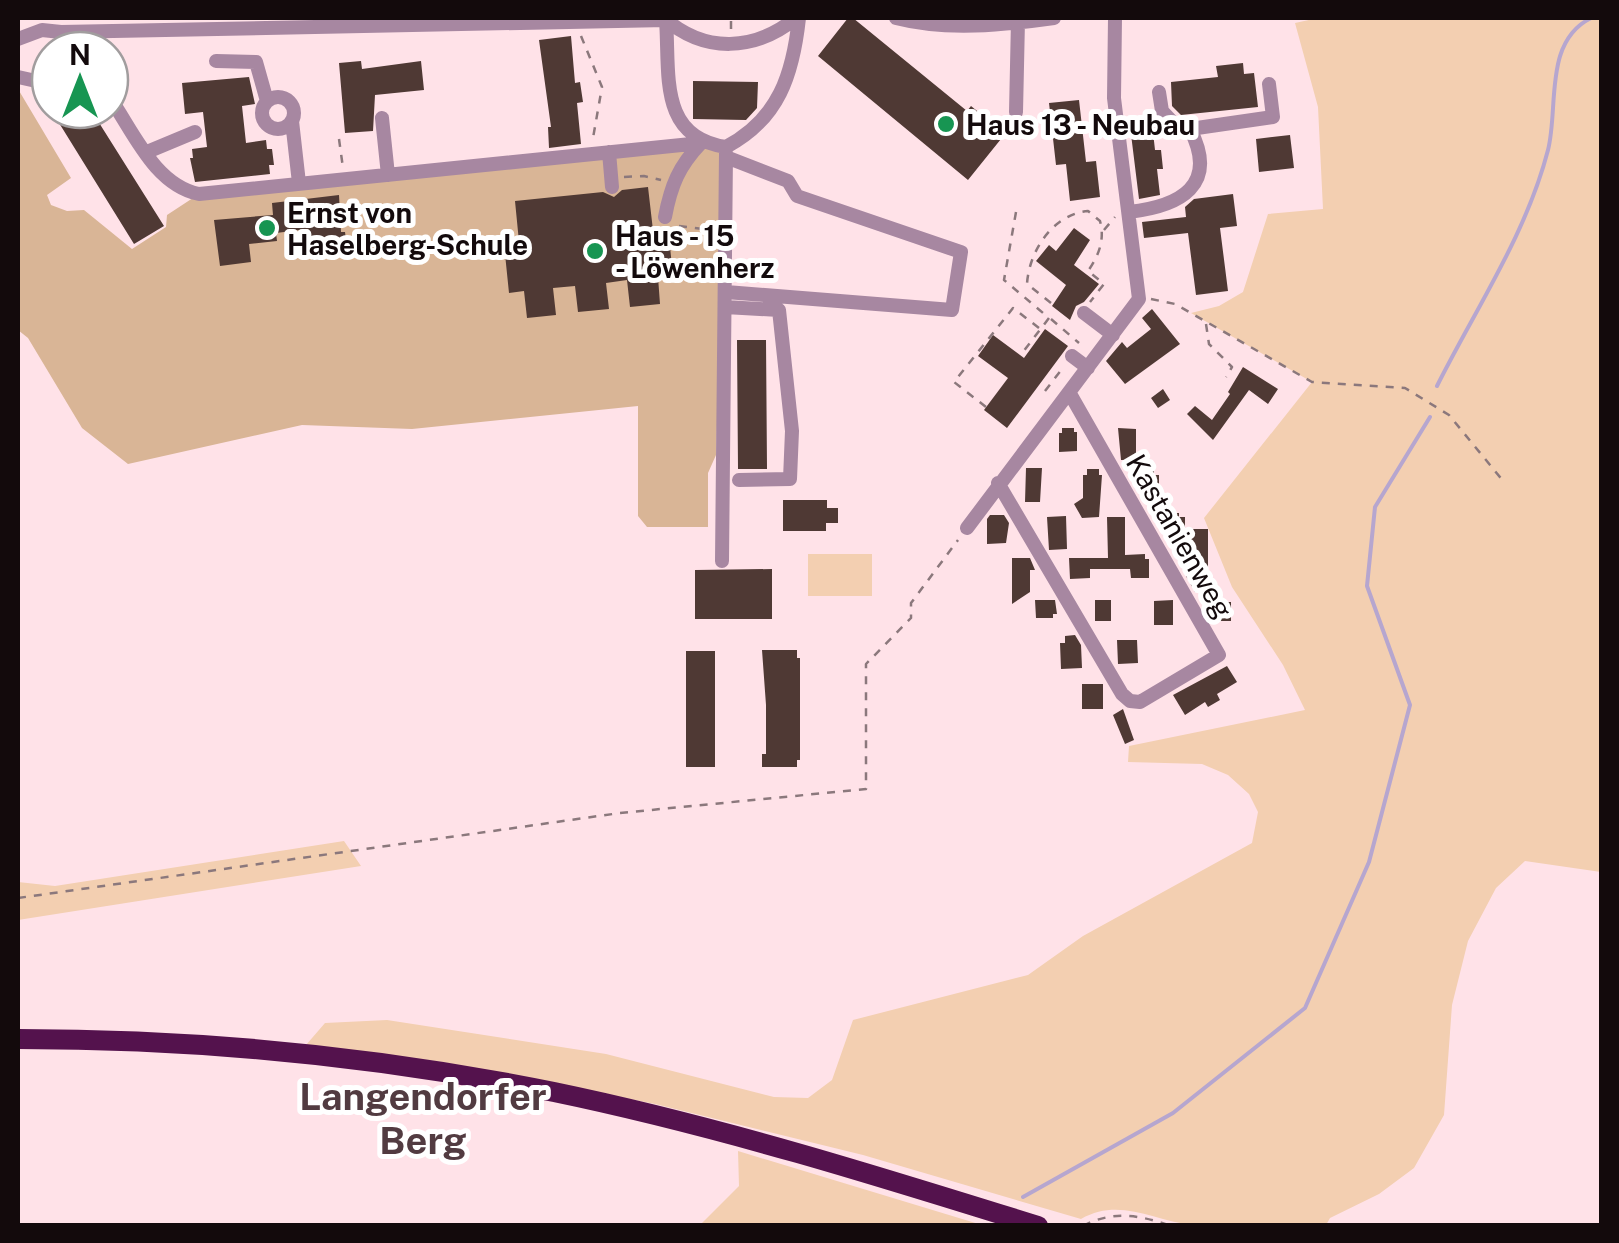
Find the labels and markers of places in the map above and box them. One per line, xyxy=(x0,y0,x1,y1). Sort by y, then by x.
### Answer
place label: Haus 13 - Neubau xyxy=(966,108,1195,141)
marker: Haus 13 - Neubau xyxy=(935,113,957,135)
place label: Ernst von Haselberg-Schule xyxy=(287,196,528,261)
marker: Ernst von Haselberg-Schule xyxy=(256,217,278,239)
place label: Haus - 15 - Löwenherz xyxy=(615,219,775,284)
marker: Haus - 15 - Löwenherz xyxy=(584,240,606,262)

